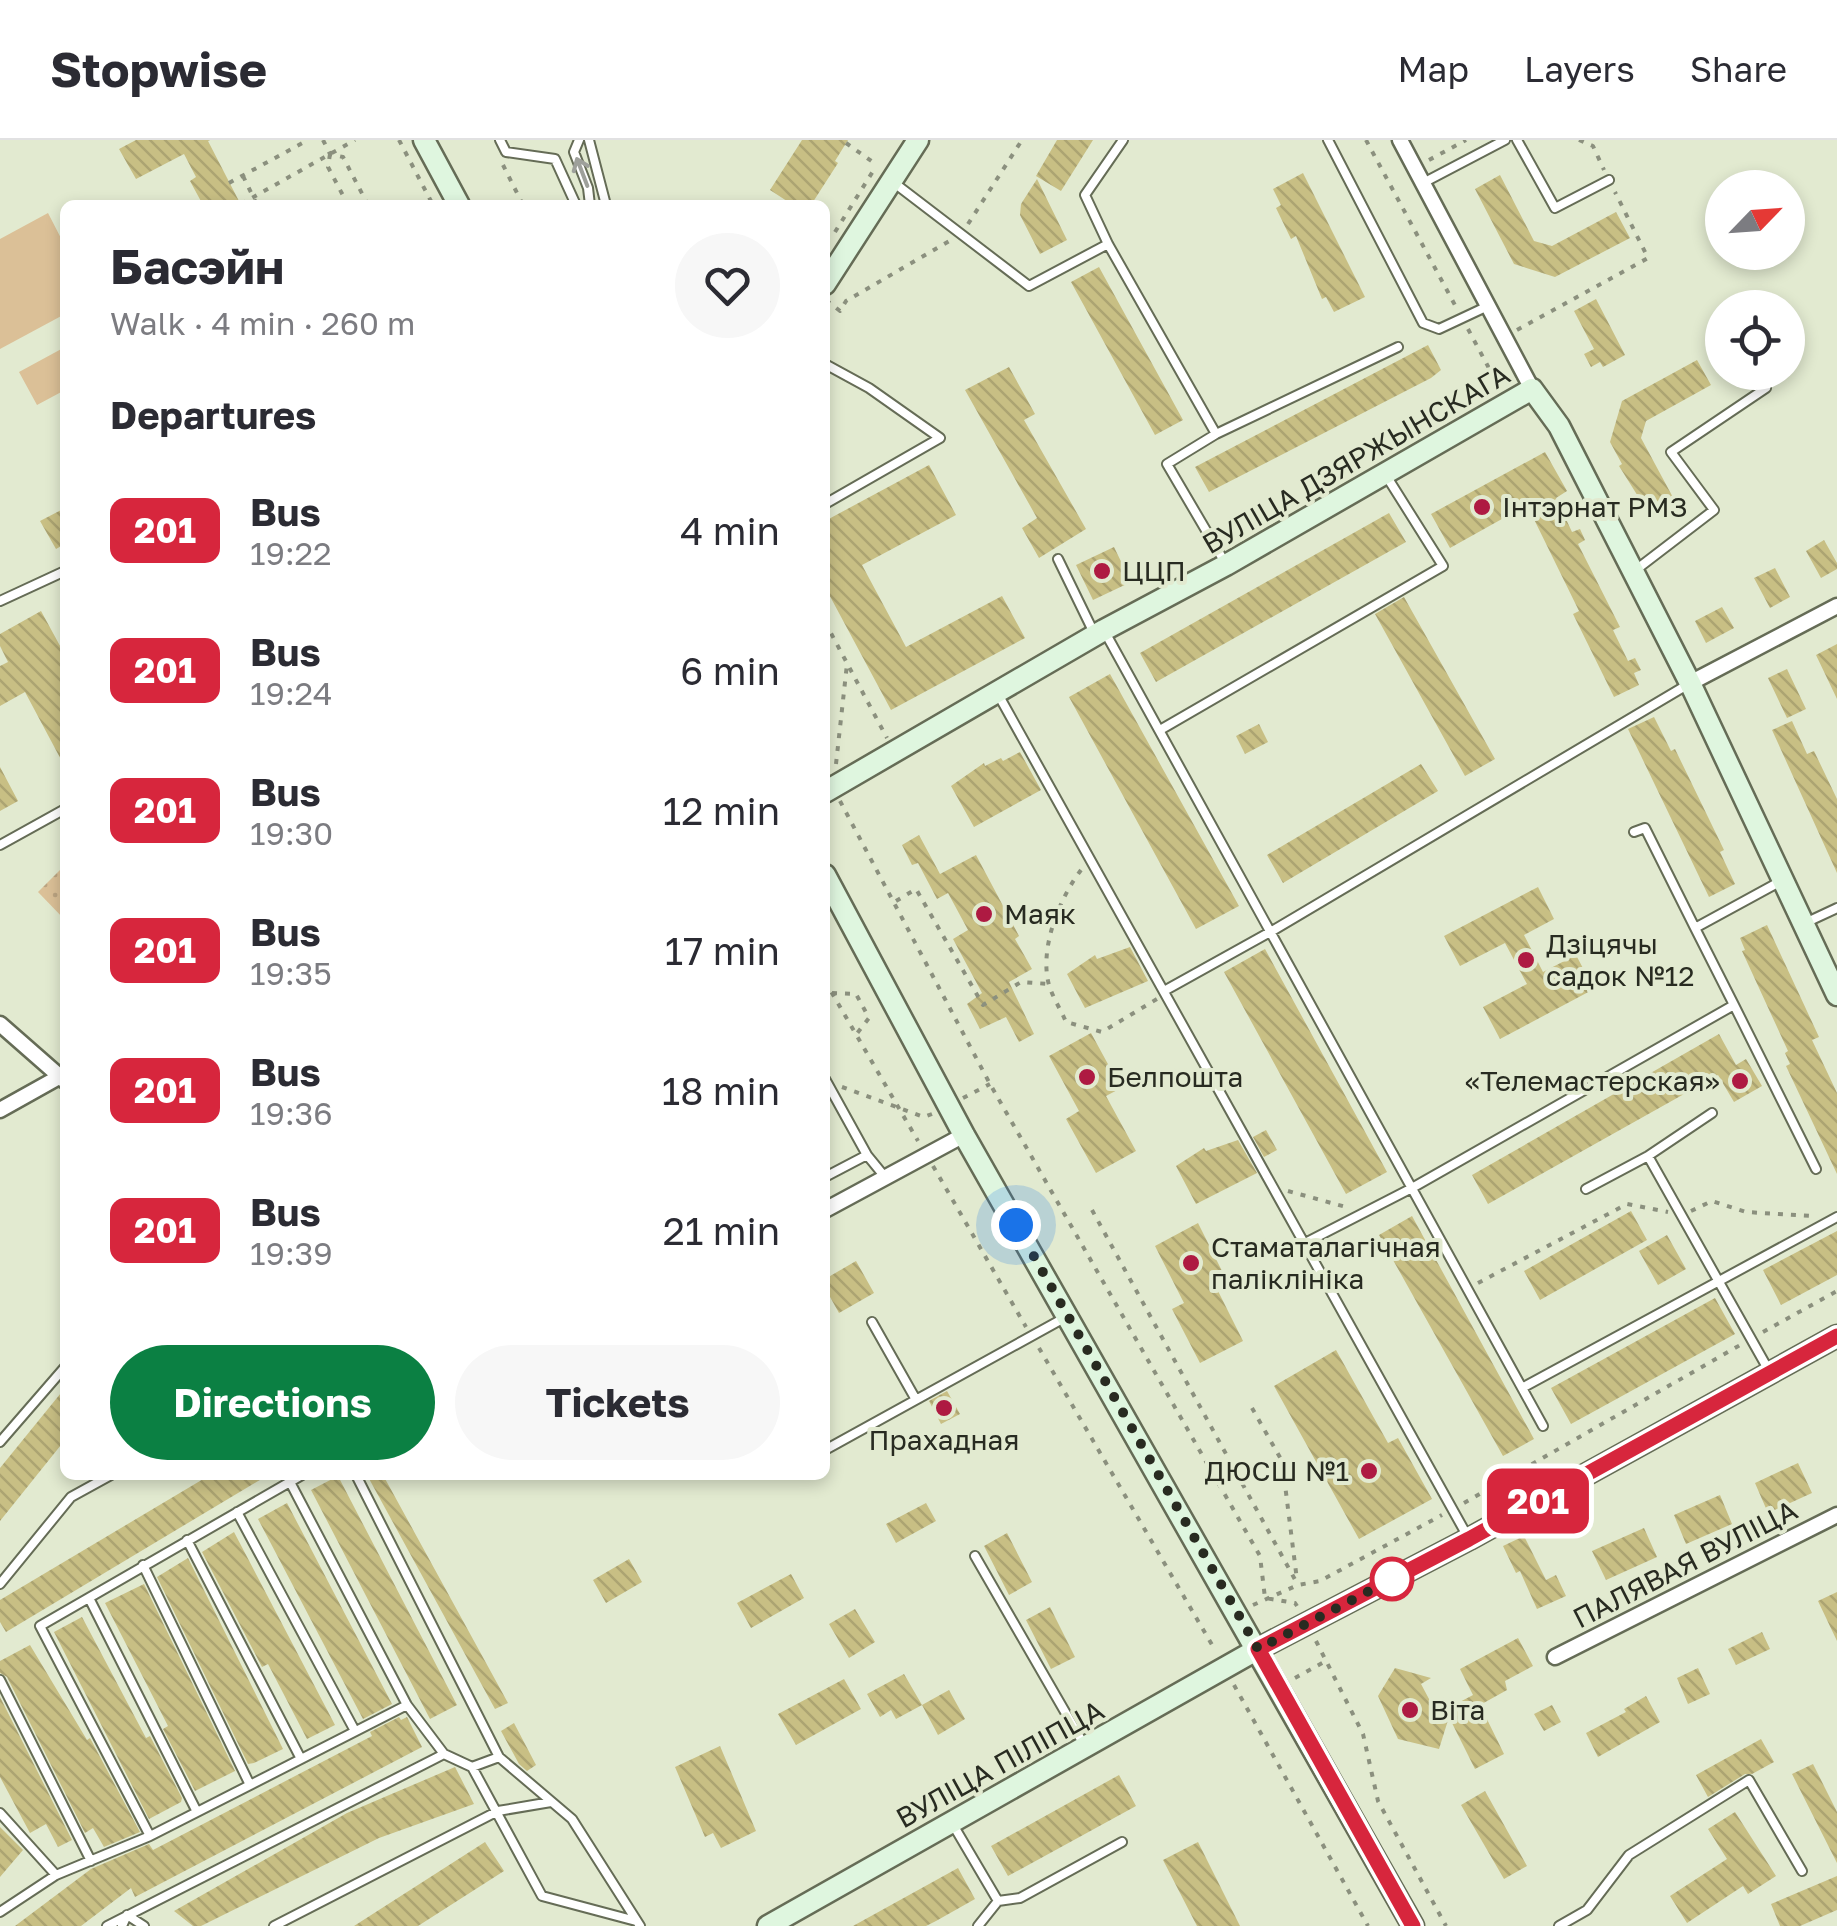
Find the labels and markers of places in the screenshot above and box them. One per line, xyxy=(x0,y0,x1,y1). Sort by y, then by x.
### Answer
place label: Інтэрнат РМЗ xyxy=(1502,490,1687,523)
marker: Інтэрнат РМЗ xyxy=(1471,496,1493,518)
place label: ЦЦП xyxy=(1122,554,1186,587)
marker: ЦЦП xyxy=(1091,560,1113,582)
place label: Маяк xyxy=(1004,897,1076,930)
marker: Маяк xyxy=(973,903,995,925)
place label: Дзіцячы садок №12 xyxy=(1546,927,1694,992)
marker: Дзіцячы садок №12 xyxy=(1515,949,1537,971)
place label: Белпошта xyxy=(1107,1060,1243,1093)
place label: «Телемастерская» xyxy=(1465,1064,1720,1097)
marker: Белпошта xyxy=(1076,1066,1098,1088)
marker: «Телемастерская» xyxy=(1729,1070,1751,1092)
place label: Стаматалагічная паліклініка xyxy=(1211,1230,1441,1295)
marker: Стаматалагічная паліклініка xyxy=(1180,1252,1202,1274)
marker: Прахадная xyxy=(933,1397,955,1419)
place label: Прахадная xyxy=(869,1423,1019,1456)
place label: ДЮСШ №1 xyxy=(1205,1454,1349,1487)
marker: ДЮСШ №1 xyxy=(1358,1460,1380,1482)
unlabelled marker xyxy=(1371,1558,1413,1600)
place label: Віта xyxy=(1430,1693,1485,1726)
marker: Віта xyxy=(1399,1699,1421,1721)

